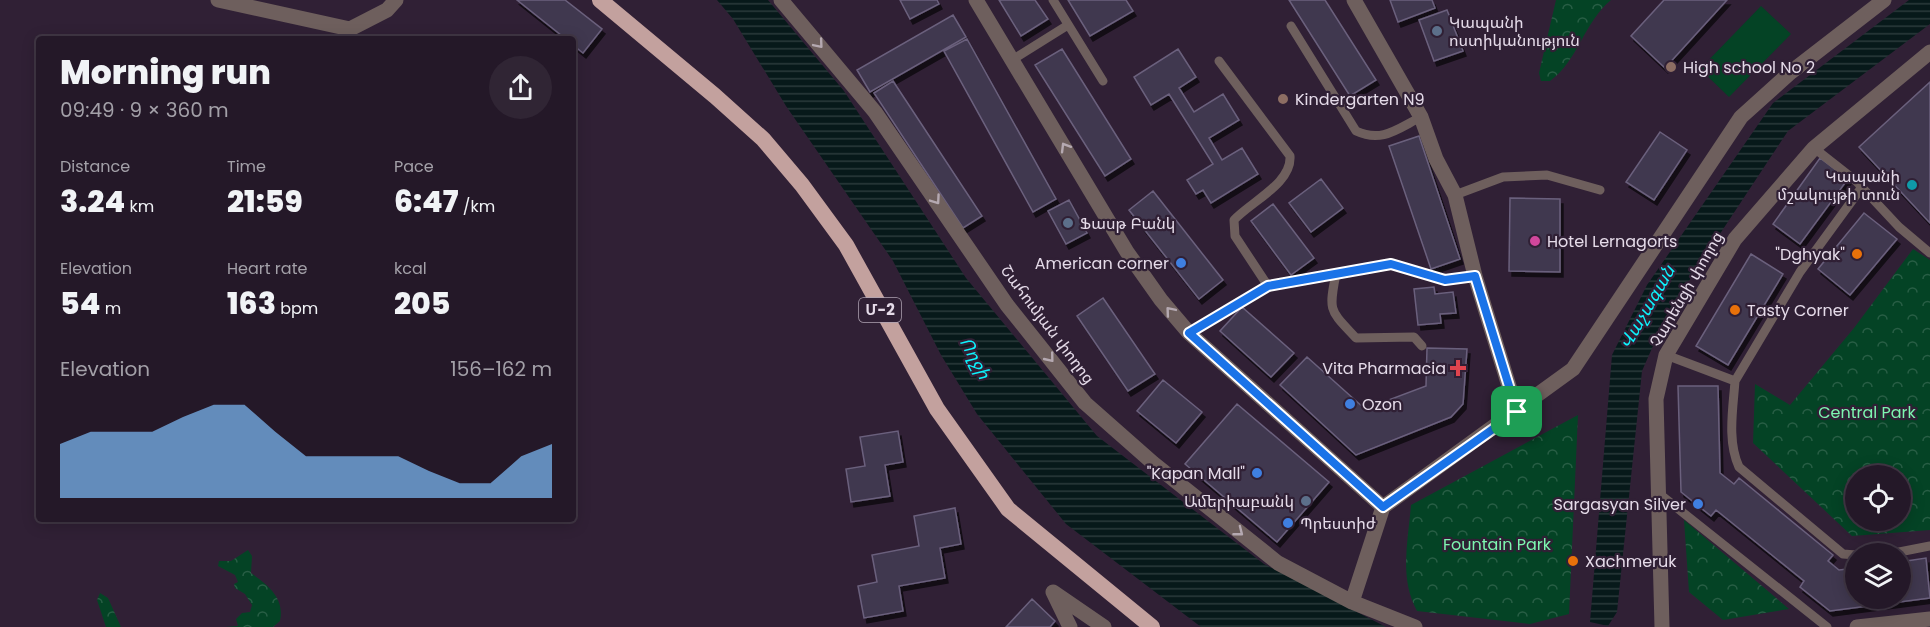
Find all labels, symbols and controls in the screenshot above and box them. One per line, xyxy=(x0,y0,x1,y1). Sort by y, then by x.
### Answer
place label: Կապանի ոստիկանություն xyxy=(1449,11,1580,52)
marker: Կապանի ոստիկանություն xyxy=(1430,24,1444,38)
one-way arrow xyxy=(812,38,823,49)
text: Morning run xyxy=(60,49,271,96)
button: share xyxy=(489,56,552,119)
place label: High school No 2 xyxy=(1683,56,1815,79)
marker: High school No 2 xyxy=(1664,60,1678,74)
place label: Kindergarten N9 xyxy=(1295,88,1425,111)
marker: Kindergarten N9 xyxy=(1276,92,1290,106)
text: 09:49 · 9 × 360 m xyxy=(60,96,229,124)
one-way arrow xyxy=(1060,143,1072,153)
text: Distance xyxy=(60,155,130,178)
text: Time xyxy=(227,155,266,178)
text: Pace xyxy=(394,155,434,178)
place label: Կապանի մշակույթի տուն xyxy=(1777,165,1900,206)
marker: Կապանի մշակույթի տուն xyxy=(1905,178,1919,192)
text: 3.24 xyxy=(60,180,125,223)
text: 21:59 xyxy=(227,180,303,223)
text: 6:47 xyxy=(394,180,459,223)
one-way arrow xyxy=(929,193,940,204)
text: km xyxy=(125,195,154,218)
text: /km xyxy=(459,195,495,218)
place label: Ֆասթ Բանկ xyxy=(1080,212,1175,235)
marker: Ֆասթ Բանկ xyxy=(1061,216,1075,230)
street label: Չարենցի փողոց xyxy=(1644,227,1729,351)
place label: Hotel Lernagorts xyxy=(1547,230,1677,253)
marker: Hotel Lernagorts xyxy=(1528,234,1542,248)
place label: "Dghyak" xyxy=(1775,243,1845,266)
marker: "Dghyak" xyxy=(1850,247,1864,261)
place label: American corner xyxy=(1035,252,1169,275)
marker: American corner xyxy=(1174,256,1188,270)
text: Elevation xyxy=(60,257,132,280)
text: Heart rate xyxy=(227,257,307,280)
text: kcal xyxy=(394,257,427,280)
water label: Վաչագան xyxy=(1613,259,1681,353)
street label: Շահումյան փողոց xyxy=(995,260,1100,389)
text: 54 xyxy=(60,282,100,325)
text: 163 xyxy=(227,282,276,325)
text: 205 xyxy=(394,282,450,325)
text: m xyxy=(100,297,121,320)
text: bpm xyxy=(276,297,318,320)
road number: Մ-2 xyxy=(859,298,901,322)
place label: Tasty Corner xyxy=(1747,299,1849,322)
marker: Tasty Corner xyxy=(1728,303,1742,317)
one-way arrow xyxy=(1167,307,1178,318)
water label: Ողջի xyxy=(954,332,997,383)
one-way arrow xyxy=(1042,352,1053,363)
text: Elevation xyxy=(60,355,150,383)
text: 156–162 m xyxy=(450,355,552,383)
place label: Vita Pharmacia xyxy=(1322,357,1446,380)
marker: Vita Pharmacia xyxy=(1451,361,1465,375)
pin xyxy=(1491,386,1542,437)
place label: Ozon xyxy=(1362,393,1402,416)
icon: arrive xyxy=(1500,395,1533,428)
marker: Ozon xyxy=(1343,397,1357,411)
park label: Central Park xyxy=(1818,401,1917,424)
place label: "Kapan Mall" xyxy=(1147,462,1245,485)
map controls xyxy=(1845,465,1911,609)
button: locate xyxy=(1845,465,1911,531)
marker: "Kapan Mall" xyxy=(1250,466,1264,480)
place label: Ամերիաբանկ xyxy=(1184,490,1294,513)
place label: Sargasyan Silver xyxy=(1553,493,1686,516)
marker: Ամերիաբանկ xyxy=(1299,494,1313,508)
marker: Sargasyan Silver xyxy=(1691,497,1705,511)
place label: Պրեստիժ xyxy=(1300,512,1376,535)
marker: Պրեստիժ xyxy=(1281,516,1295,530)
one-way arrow xyxy=(1233,525,1244,536)
park label: Fountain Park xyxy=(1443,533,1552,556)
button: layers xyxy=(1845,543,1911,609)
place label: Xachmeruk xyxy=(1585,550,1677,573)
marker: Xachmeruk xyxy=(1566,554,1580,568)

